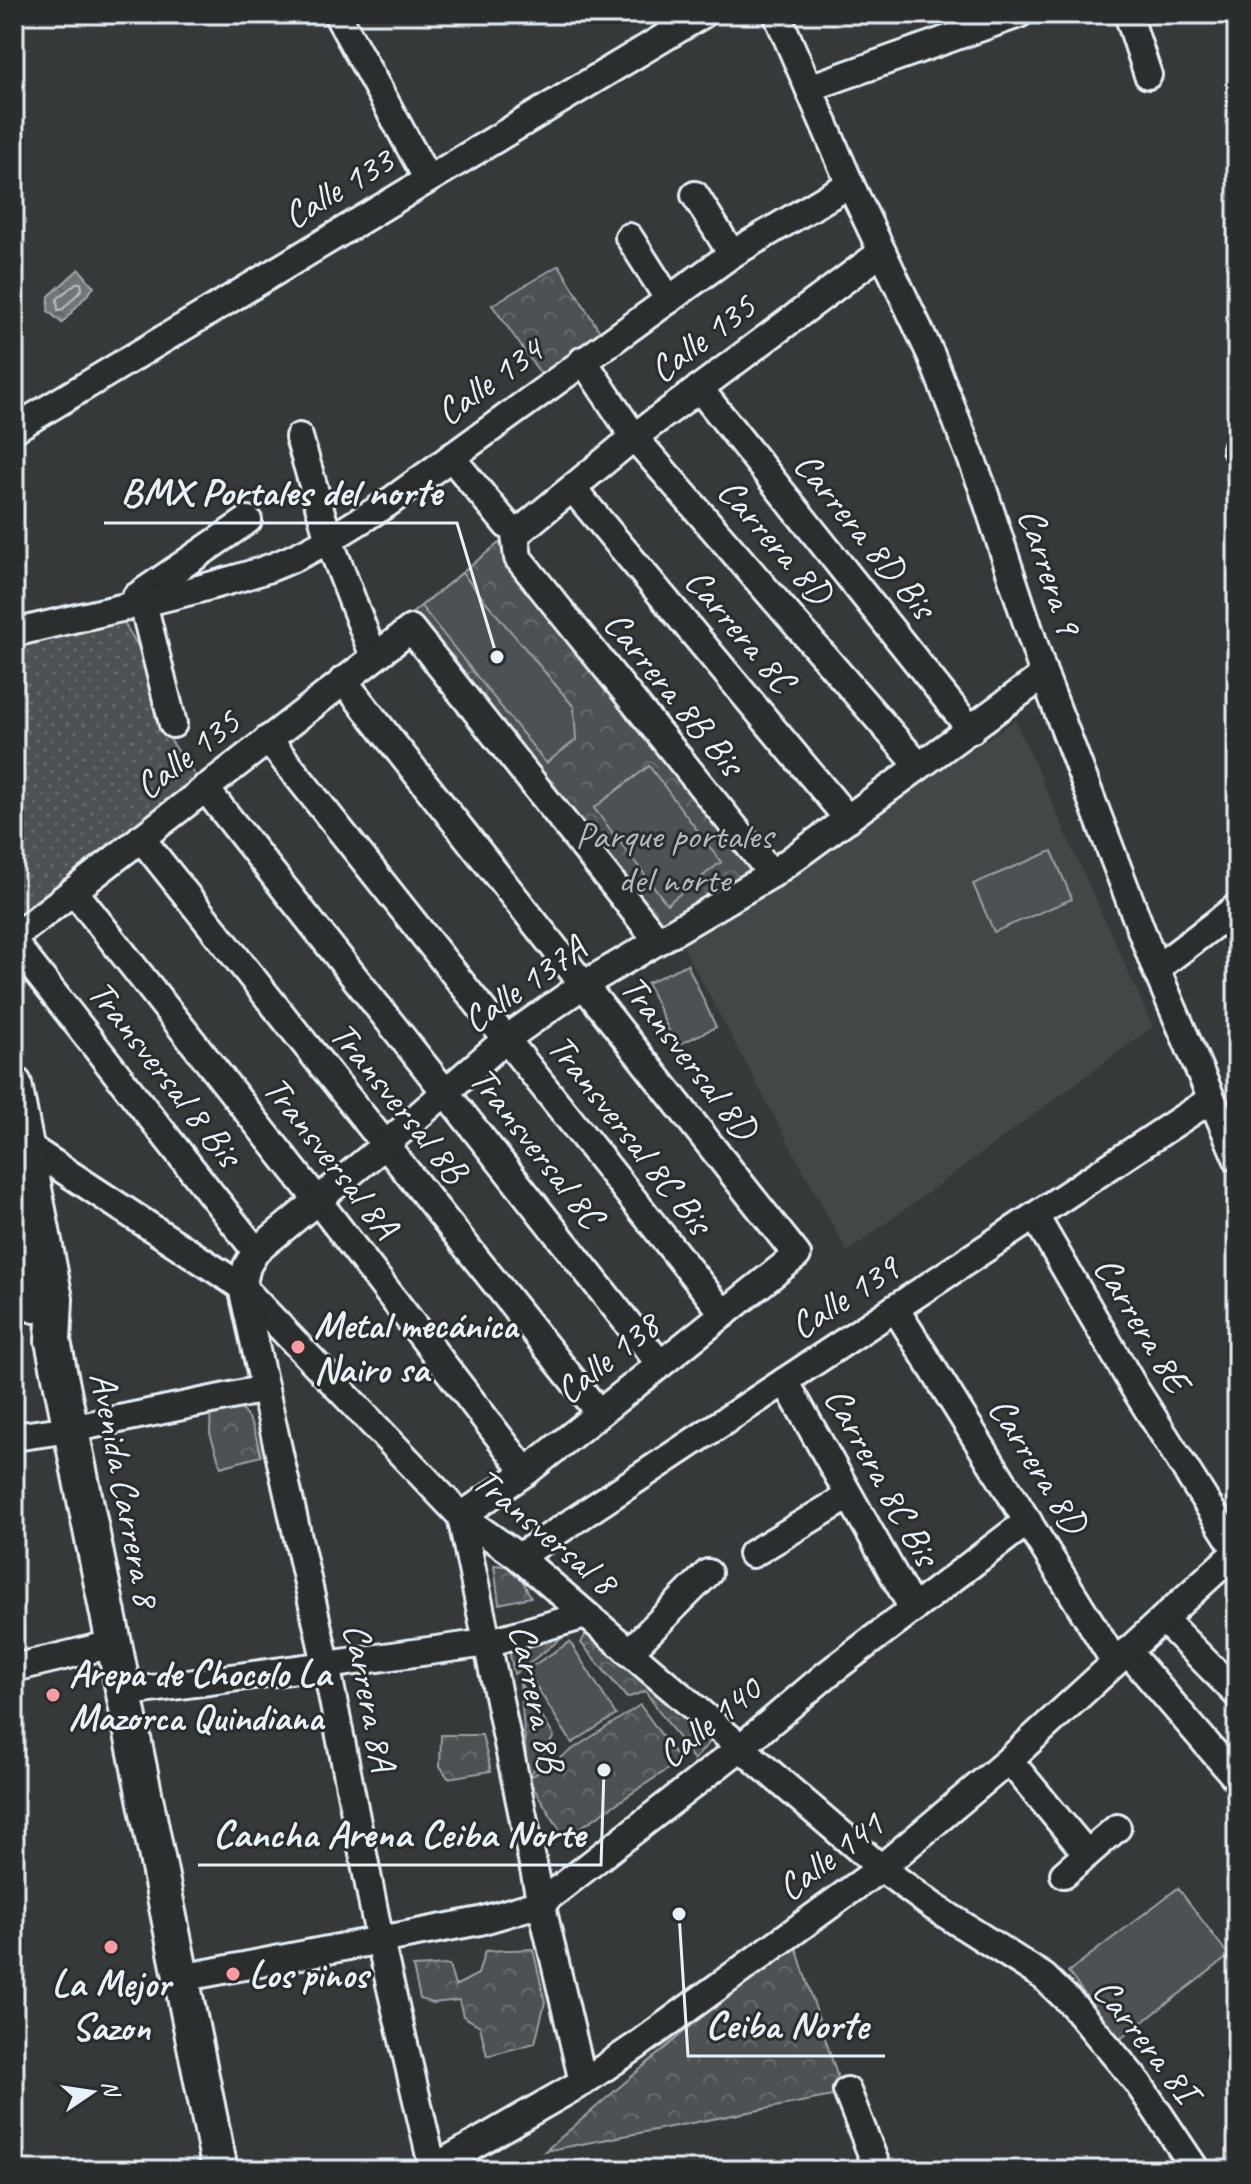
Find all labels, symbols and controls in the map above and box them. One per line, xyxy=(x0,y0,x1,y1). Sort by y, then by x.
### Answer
street label: Calle 133 xyxy=(274,135,404,239)
street label: Calle 135 xyxy=(640,282,766,393)
street label: Calle 134 xyxy=(427,324,555,435)
street label: Carrera 8D Bis xyxy=(784,442,949,631)
callout: BMX Portales del norte xyxy=(104,459,457,523)
text: BMX Portales del norte xyxy=(121,467,444,517)
street label: Carrera 8D xyxy=(707,468,845,616)
street label: Carrera 9 xyxy=(1008,502,1093,643)
street label: Carrera 8C xyxy=(675,558,808,705)
street label: Carrera 8B Bis xyxy=(593,601,757,788)
street label: Calle 135 xyxy=(125,697,250,810)
park label: Parque portales del norte xyxy=(575,812,777,903)
street label: Calle 137A xyxy=(453,924,596,1043)
street label: Transversal 8D xyxy=(610,965,770,1151)
street label: Transversal 8 Bis xyxy=(78,970,255,1179)
street label: Transversal 8B xyxy=(320,1012,480,1194)
street label: Transversal 8C Bis xyxy=(538,1025,722,1243)
street label: Transversal 8C xyxy=(460,1057,614,1237)
street label: Transversal 8A xyxy=(253,1066,410,1249)
street label: Calle 139 xyxy=(781,1243,910,1349)
street label: Carrera 8E xyxy=(1083,1248,1203,1405)
street label: Calle 138 xyxy=(545,1299,672,1414)
place label: Metal mecánica Nairo sa xyxy=(314,1302,521,1393)
marker: Metal mecánica Nairo sa xyxy=(289,1338,307,1356)
street label: Avenida Carrera 8 xyxy=(79,1368,171,1614)
street label: Carrera 8C Bis xyxy=(814,1379,952,1577)
street label: Carrera 8D xyxy=(978,1388,1100,1544)
street label: Transversal 8 xyxy=(463,1457,630,1608)
street label: Carrera 8A xyxy=(333,1619,408,1776)
street label: Carrera 8B xyxy=(498,1620,576,1778)
place label: Arepa de Chocolo La Mazorca Quindiana xyxy=(69,1650,334,1741)
street label: Calle 140 xyxy=(647,1664,773,1778)
marker: Arepa de Chocolo La Mazorca Quindiana xyxy=(44,1686,62,1704)
street label: Calle 141 xyxy=(768,1800,894,1911)
callout: Cancha Arena Ceiba Norte xyxy=(198,1801,601,1865)
text: Cancha Arena Ceiba Norte xyxy=(213,1809,588,1859)
marker: La Mejor Sazon xyxy=(102,1938,120,1956)
place label: Los pinos xyxy=(249,1951,371,1998)
place label: La Mejor Sazon xyxy=(52,1960,174,2051)
marker: Los pinos xyxy=(224,1965,242,1983)
street label: Carrera 8I xyxy=(1083,1968,1214,2118)
callout: Ceiba Norte xyxy=(688,1992,885,2056)
text: Ceiba Norte xyxy=(706,2000,871,2050)
north arrow xyxy=(52,2052,132,2132)
text: N xyxy=(95,2078,126,2101)

